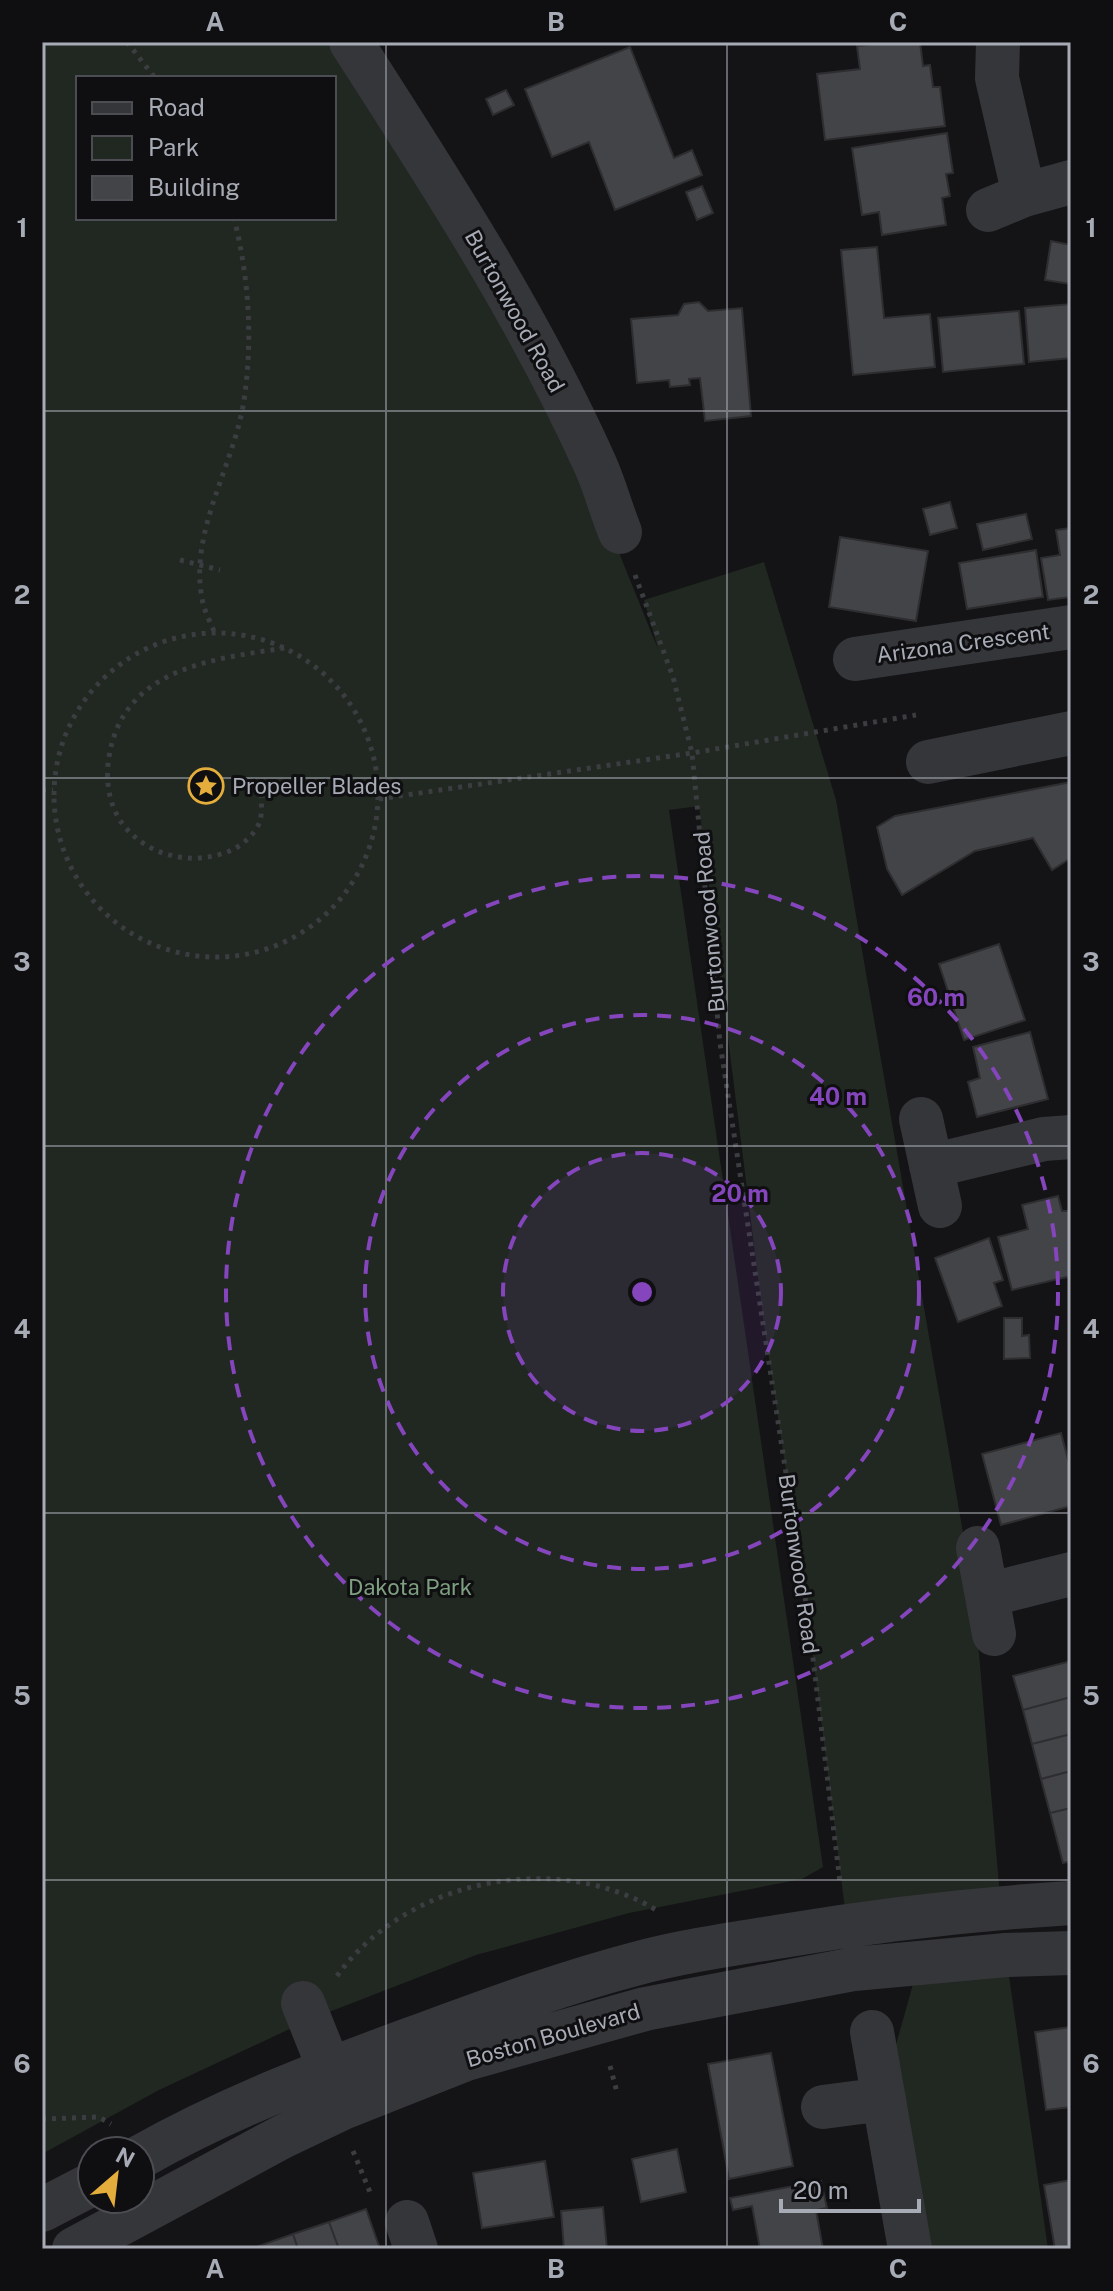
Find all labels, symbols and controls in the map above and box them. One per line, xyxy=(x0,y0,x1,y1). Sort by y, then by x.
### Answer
text: A xyxy=(206,6,225,37)
text: B xyxy=(547,6,565,37)
text: C xyxy=(889,6,907,37)
legend xyxy=(76,76,336,220)
text: Road xyxy=(148,93,205,121)
text: Park xyxy=(148,133,199,161)
text: Building xyxy=(148,173,240,201)
text: 1 xyxy=(16,212,28,243)
text: 1 xyxy=(1085,212,1097,243)
street label: Burtonwood Road xyxy=(460,225,570,397)
text: 2 xyxy=(14,579,30,610)
text: 2 xyxy=(1083,579,1099,610)
street label: Arizona Crescent xyxy=(875,618,1051,668)
place icon: Propeller Blades xyxy=(187,767,225,805)
place label: Propeller Blades xyxy=(232,773,401,799)
street label: Burtonwood Road xyxy=(688,831,730,1013)
text: 3 xyxy=(13,946,31,977)
text: 3 xyxy=(1082,946,1100,977)
text: 60 m xyxy=(907,983,965,1011)
text: 40 m xyxy=(809,1082,867,1110)
text: 20 m xyxy=(711,1179,769,1207)
centre of rings xyxy=(628,1278,656,1306)
text: 4 xyxy=(13,1313,31,1344)
text: 4 xyxy=(1082,1313,1100,1344)
street label: Burtonwood Road xyxy=(774,1472,824,1656)
park label: Dakota Park xyxy=(348,1574,472,1600)
text: 5 xyxy=(13,1680,31,1711)
text: 5 xyxy=(1082,1680,1100,1711)
street label: Boston Boulevard xyxy=(463,1998,643,2072)
text: 6 xyxy=(13,2048,31,2079)
text: 6 xyxy=(1082,2048,1100,2079)
north arrow xyxy=(76,2135,156,2215)
text: N xyxy=(112,2142,139,2173)
scale bar xyxy=(781,2163,919,2213)
text: 20 m xyxy=(793,2176,849,2204)
text: A xyxy=(206,2253,225,2284)
text: B xyxy=(547,2253,565,2284)
text: C xyxy=(889,2253,907,2284)

